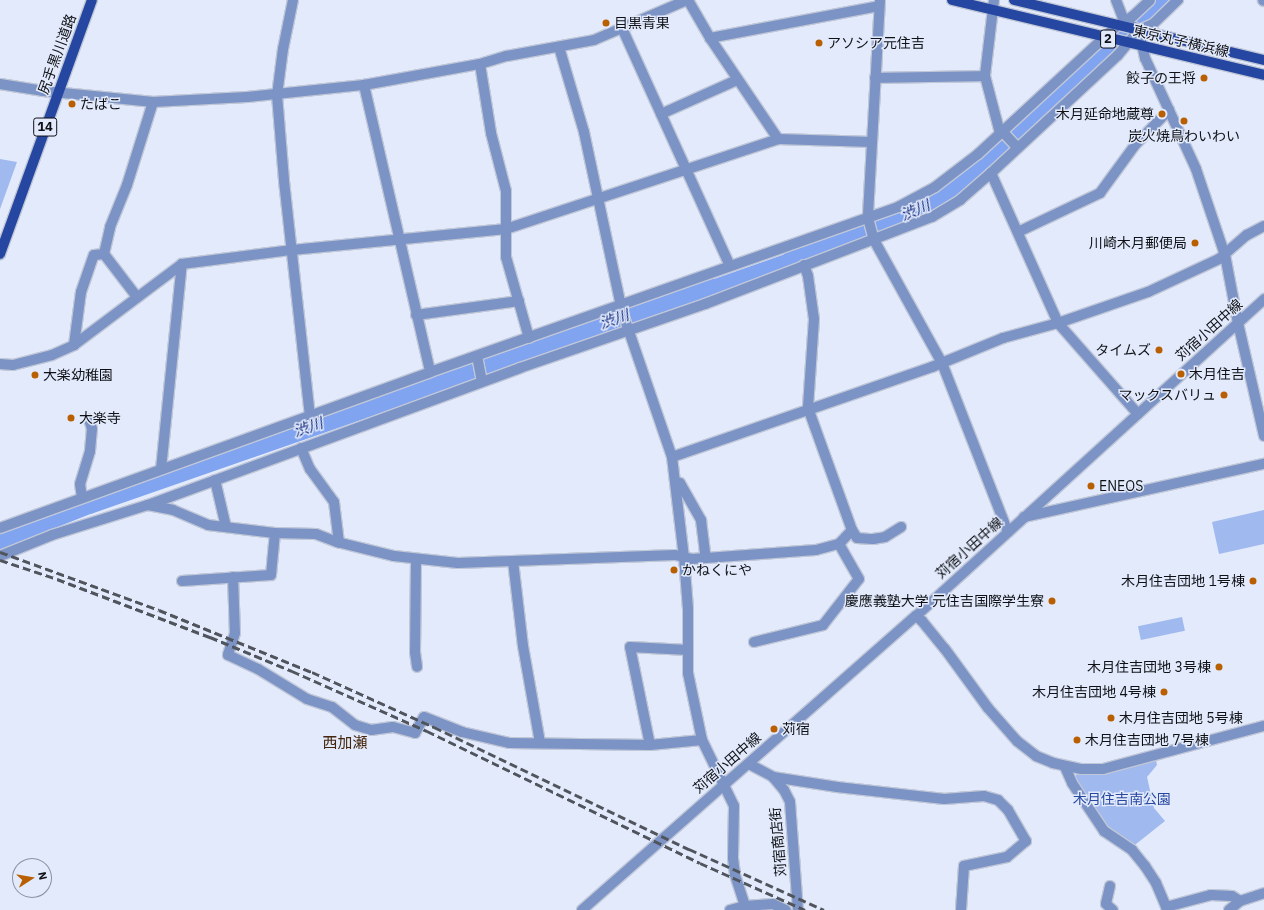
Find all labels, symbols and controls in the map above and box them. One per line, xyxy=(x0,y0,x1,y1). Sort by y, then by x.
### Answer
street label: 尻手黒川道路 xyxy=(35,12,79,96)
place label: 目黒青果 xyxy=(614,15,670,31)
marker: 目黒青果 xyxy=(601,18,611,28)
street label: 東京丸子横浜線 xyxy=(1131,22,1231,60)
road number: 2 xyxy=(1100,28,1116,50)
place label: アソシア元住吉 xyxy=(827,35,925,51)
marker: アソシア元住吉 xyxy=(814,38,824,48)
place label: 餃子の王将 xyxy=(1126,70,1196,86)
marker: 餃子の王将 xyxy=(1199,73,1209,83)
place label: たばこ xyxy=(80,96,122,112)
marker: たばこ xyxy=(67,99,77,109)
place label: 木月延命地蔵尊 xyxy=(1056,106,1154,122)
marker: 木月延命地蔵尊 xyxy=(1157,109,1167,119)
road number: 14 xyxy=(33,116,57,138)
marker: 炭火焼鳥わいわい xyxy=(1179,116,1189,126)
place label: 炭火焼鳥わいわい xyxy=(1128,128,1240,144)
water label: 渋川 xyxy=(898,196,932,224)
place label: 川崎木月郵便局 xyxy=(1089,235,1187,251)
marker: 川崎木月郵便局 xyxy=(1190,238,1200,248)
street label: 苅宿小田中線 xyxy=(1172,296,1246,364)
water label: 渋川 xyxy=(597,306,631,332)
place label: タイムズ xyxy=(1095,342,1151,358)
marker: タイムズ xyxy=(1154,345,1164,355)
place label: 木月住吉 xyxy=(1189,366,1245,382)
place label: 大楽幼稚園 xyxy=(43,367,113,383)
marker: 木月住吉 xyxy=(1176,369,1186,379)
marker: 大楽幼稚園 xyxy=(30,370,40,380)
place label: マックスバリュ xyxy=(1118,387,1216,403)
marker: マックスバリュ xyxy=(1219,390,1229,400)
place label: 大楽寺 xyxy=(79,410,121,426)
marker: 大楽寺 xyxy=(66,413,76,423)
water label: 渋川 xyxy=(291,414,325,440)
place label: ENEOS xyxy=(1099,478,1143,494)
marker: ENEOS xyxy=(1086,481,1096,491)
street label: 苅宿小田中線 xyxy=(932,514,1006,582)
place label: かねくにや xyxy=(682,562,752,578)
marker: かねくにや xyxy=(669,565,679,575)
place label: 木月住吉団地 1号棟 xyxy=(1121,573,1245,589)
marker: 木月住吉団地 1号棟 xyxy=(1248,576,1258,586)
place label: 慶應義塾大学 元住吉国際学生寮 xyxy=(845,593,1044,609)
marker: 慶應義塾大学 元住吉国際学生寮 xyxy=(1047,596,1057,606)
place label: 木月住吉団地 3号棟 xyxy=(1087,659,1211,675)
marker: 木月住吉団地 3号棟 xyxy=(1214,662,1224,672)
place label: 木月住吉団地 4号棟 xyxy=(1032,684,1156,700)
marker: 木月住吉団地 4号棟 xyxy=(1159,687,1169,697)
place label: 木月住吉団地 5号棟 xyxy=(1119,710,1243,726)
marker: 木月住吉団地 5号棟 xyxy=(1106,713,1116,723)
place label: 苅宿 xyxy=(782,721,810,737)
marker: 苅宿 xyxy=(769,724,779,734)
street label: 苅宿小田中線 xyxy=(690,729,764,797)
place label: 木月住吉団地 7号棟 xyxy=(1085,732,1209,748)
district label: 西加瀬 xyxy=(323,734,367,752)
marker: 木月住吉団地 7号棟 xyxy=(1072,735,1082,745)
park label: 木月住吉南公園 xyxy=(1073,791,1171,807)
street label: 苅宿商店街 xyxy=(767,806,789,878)
north arrow xyxy=(12,858,52,898)
text: N xyxy=(35,870,50,881)

